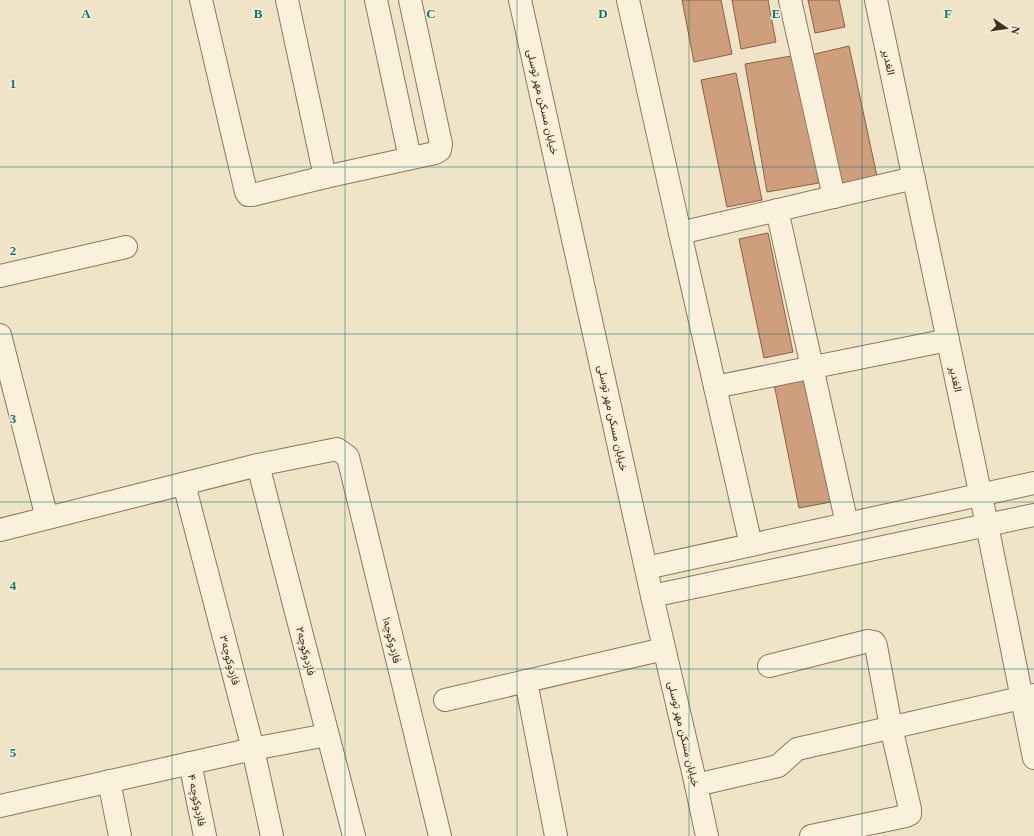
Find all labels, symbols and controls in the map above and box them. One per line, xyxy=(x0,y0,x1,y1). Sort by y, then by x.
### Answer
text: A xyxy=(81,6,91,21)
text: B xyxy=(254,6,263,21)
text: C xyxy=(426,6,436,21)
text: D xyxy=(598,6,608,21)
text: E xyxy=(772,6,780,21)
text: F xyxy=(944,6,952,21)
north arrow xyxy=(986,8,1026,48)
text: N xyxy=(1009,25,1022,36)
street label: الغدیر xyxy=(879,47,898,76)
street label: خیابان مسکن مهر توسلی xyxy=(524,48,561,156)
text: 1 xyxy=(10,76,16,91)
text: 2 xyxy=(10,243,16,258)
street label: خیابان مسکن مهر توسلی xyxy=(595,364,630,472)
street label: الغدیر xyxy=(946,364,965,393)
text: 3 xyxy=(10,411,17,426)
text: 4 xyxy=(10,578,17,593)
street label: فازدوکوچه۱ xyxy=(379,616,404,665)
street label: فازدوکوچه۲ xyxy=(292,625,318,677)
street label: فازدوکوچه۳ xyxy=(216,634,242,687)
street label: خیابان مسکن مهر توسلی xyxy=(665,680,702,788)
text: 5 xyxy=(10,745,17,760)
street label: فازدوکوچه ۴ xyxy=(184,773,208,828)

